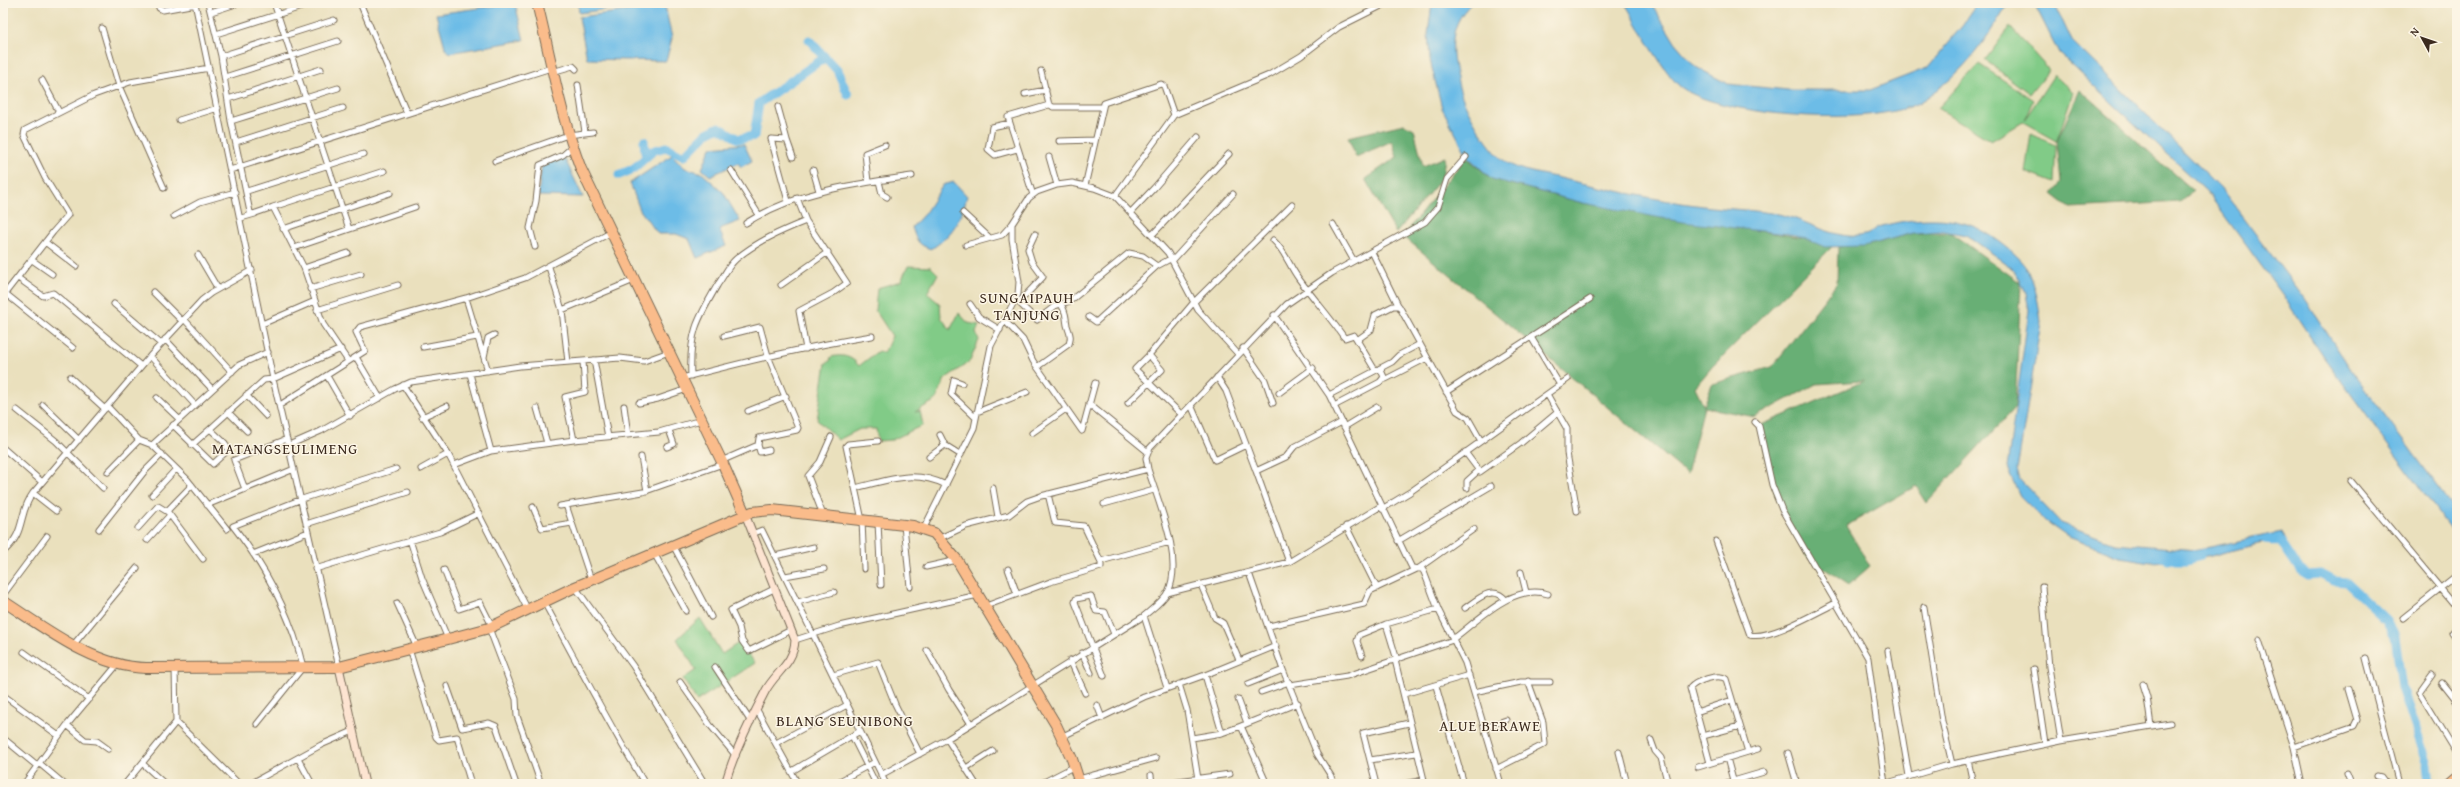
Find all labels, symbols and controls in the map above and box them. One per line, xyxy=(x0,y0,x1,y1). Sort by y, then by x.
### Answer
north arrow xyxy=(2402,18,2442,58)
text: N xyxy=(2406,23,2423,40)
district label: SUNGAIPAUH TANJUNG xyxy=(979,287,1075,325)
district label: MATANGSEULIMENG xyxy=(212,438,358,459)
district label: BLANG SEUNIBONG xyxy=(776,710,914,731)
district label: ALUE BERAWE xyxy=(1439,715,1541,736)

